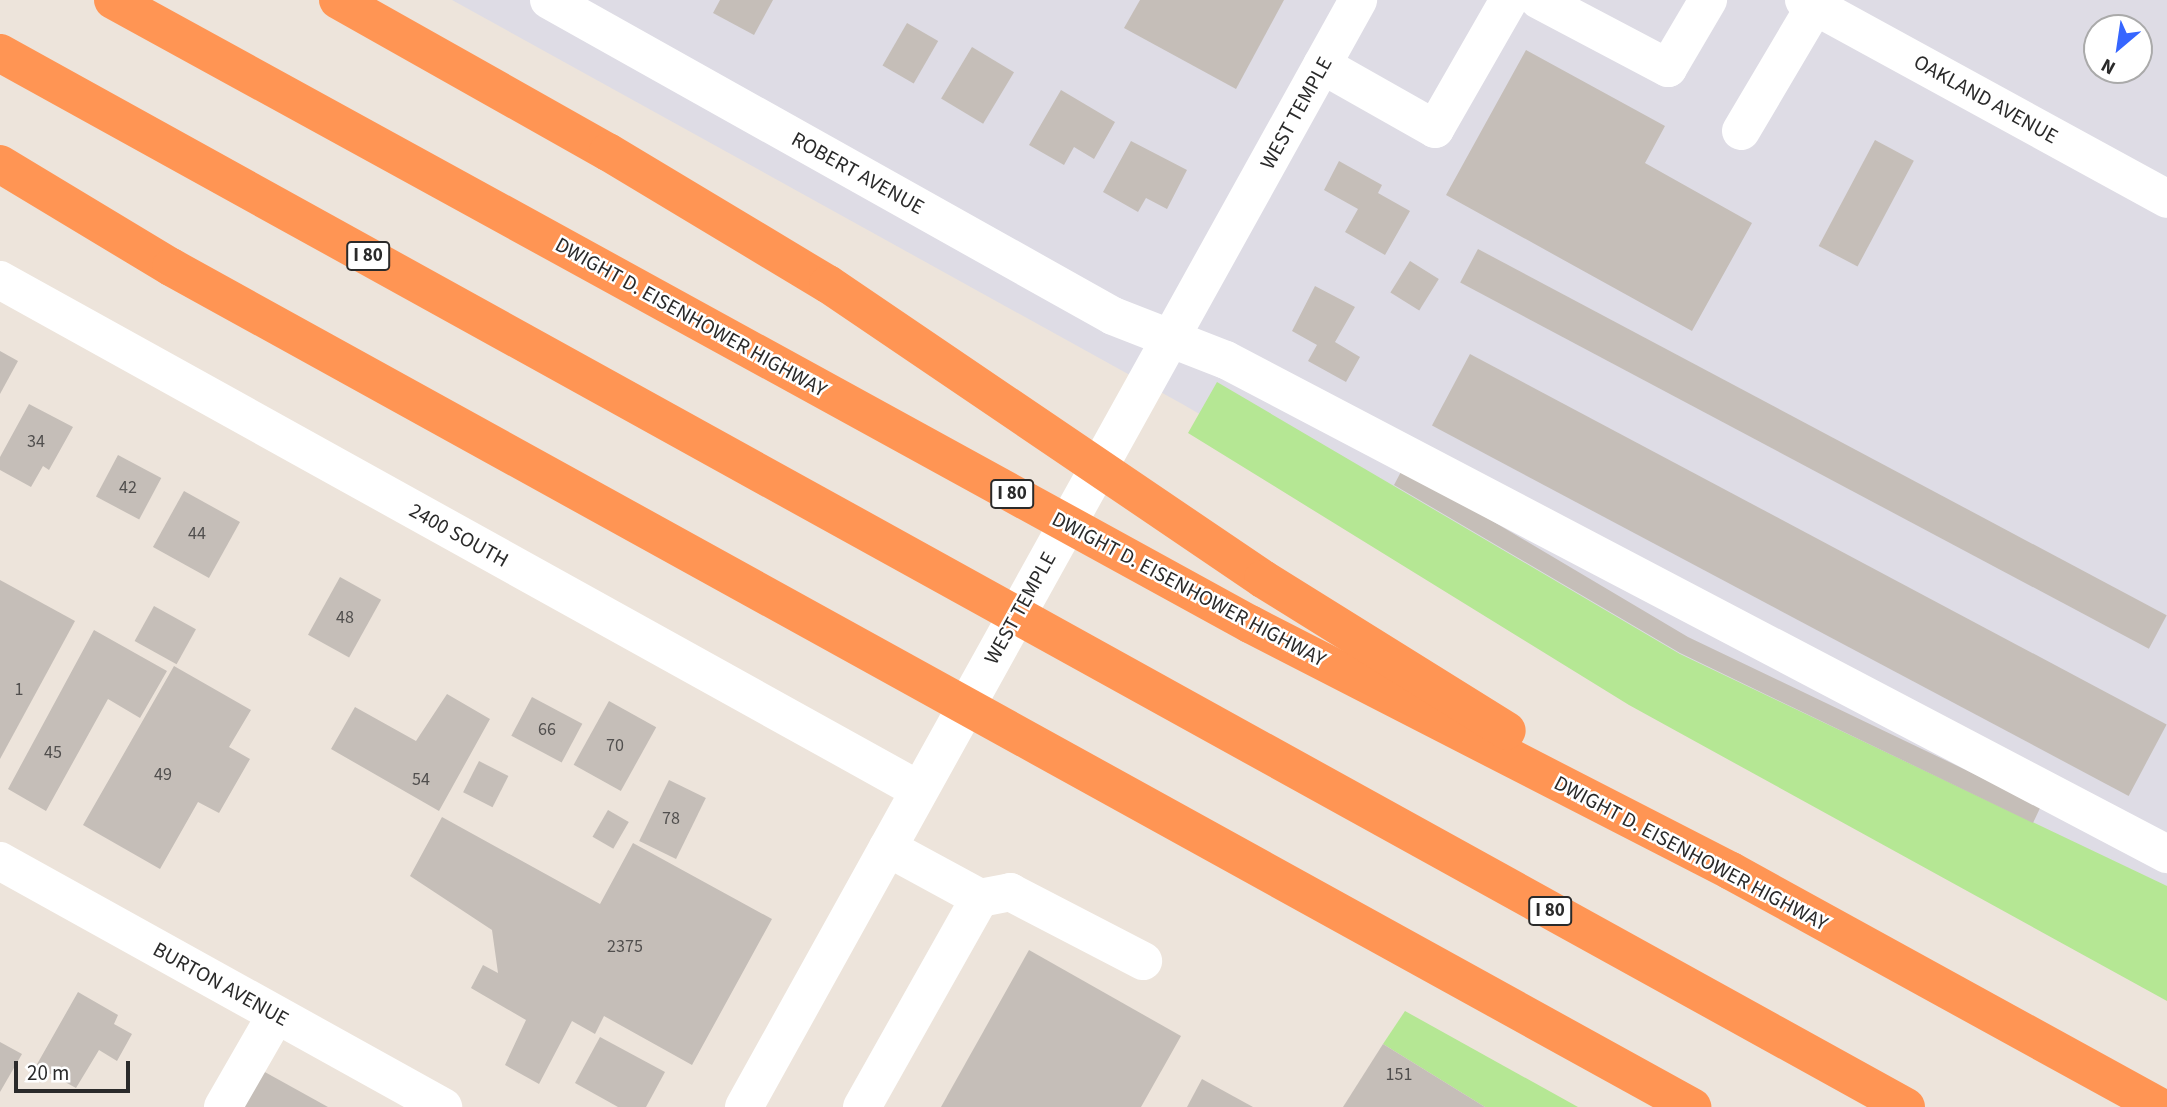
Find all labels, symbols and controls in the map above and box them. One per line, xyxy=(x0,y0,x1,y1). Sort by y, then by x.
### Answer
north arrow xyxy=(2083,14,2153,84)
street label: OAKLAND AVENUE xyxy=(1910,49,2062,149)
text: N xyxy=(2096,51,2121,81)
street label: WEST TEMPLE xyxy=(1255,52,1337,174)
street label: ROBERT AVENUE xyxy=(787,126,929,220)
street label: DWIGHT D. EISENHOWER HIGHWAY xyxy=(551,232,831,402)
road number: I 80 xyxy=(345,240,391,272)
house number: 34 xyxy=(27,431,45,453)
house number: 42 xyxy=(119,477,137,499)
road number: I 80 xyxy=(989,478,1035,509)
street label: 2400 SOUTH xyxy=(405,497,513,573)
street label: DWIGHT D. EISENHOWER HIGHWAY xyxy=(1048,506,1330,672)
house number: 44 xyxy=(188,523,206,545)
street label: WEST TEMPLE xyxy=(979,547,1061,669)
house number: 48 xyxy=(336,607,354,629)
house number: 1 xyxy=(15,679,23,701)
house number: 66 xyxy=(538,719,556,741)
house number: 70 xyxy=(606,735,624,757)
house number: 45 xyxy=(44,742,62,764)
house number: 49 xyxy=(154,764,172,786)
house number: 54 xyxy=(412,769,430,791)
street label: DWIGHT D. EISENHOWER HIGHWAY xyxy=(1550,770,1832,936)
house number: 78 xyxy=(662,808,680,830)
road number: I 80 xyxy=(1527,896,1573,926)
street label: BURTON AVENUE xyxy=(149,936,293,1032)
house number: 2375 xyxy=(607,936,643,958)
scale bar xyxy=(18,1048,133,1092)
text: 20 m xyxy=(27,1058,69,1088)
house number: 151 xyxy=(1386,1064,1412,1086)

